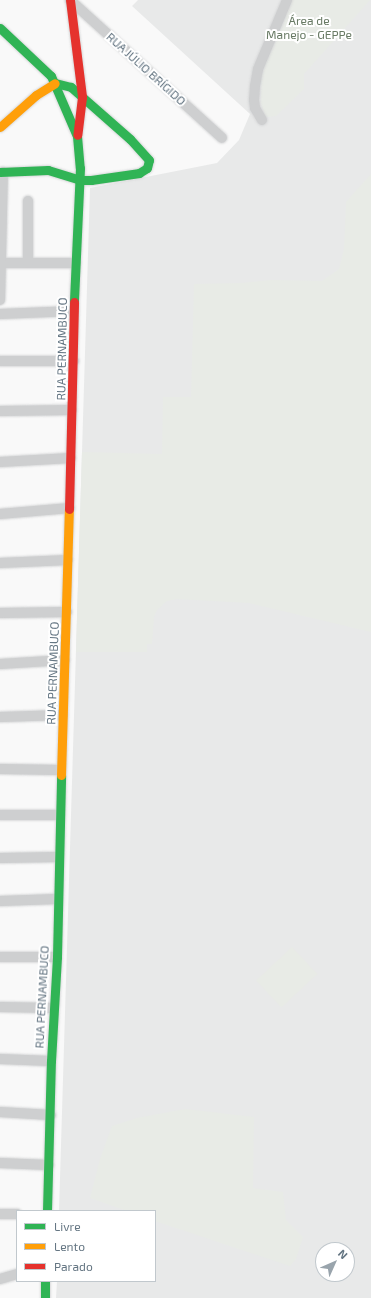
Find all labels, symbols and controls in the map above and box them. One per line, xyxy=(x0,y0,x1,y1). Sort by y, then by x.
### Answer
park label: Área de Manejo - GEPPe xyxy=(266,14,352,42)
street label: RUA JÚLIO BRÍGIDO xyxy=(103,29,189,109)
street label: RUA PERNAMBUCO xyxy=(54,297,70,401)
street label: RUA PERNAMBUCO xyxy=(44,621,62,725)
street label: RUA PERNAMBUCO xyxy=(32,945,52,1049)
legend xyxy=(16,1210,156,1282)
text: Livre xyxy=(54,1219,81,1233)
text: Lento xyxy=(54,1239,85,1253)
north arrow xyxy=(315,1242,355,1282)
text: N xyxy=(336,1246,351,1261)
text: Parado xyxy=(54,1259,93,1273)

